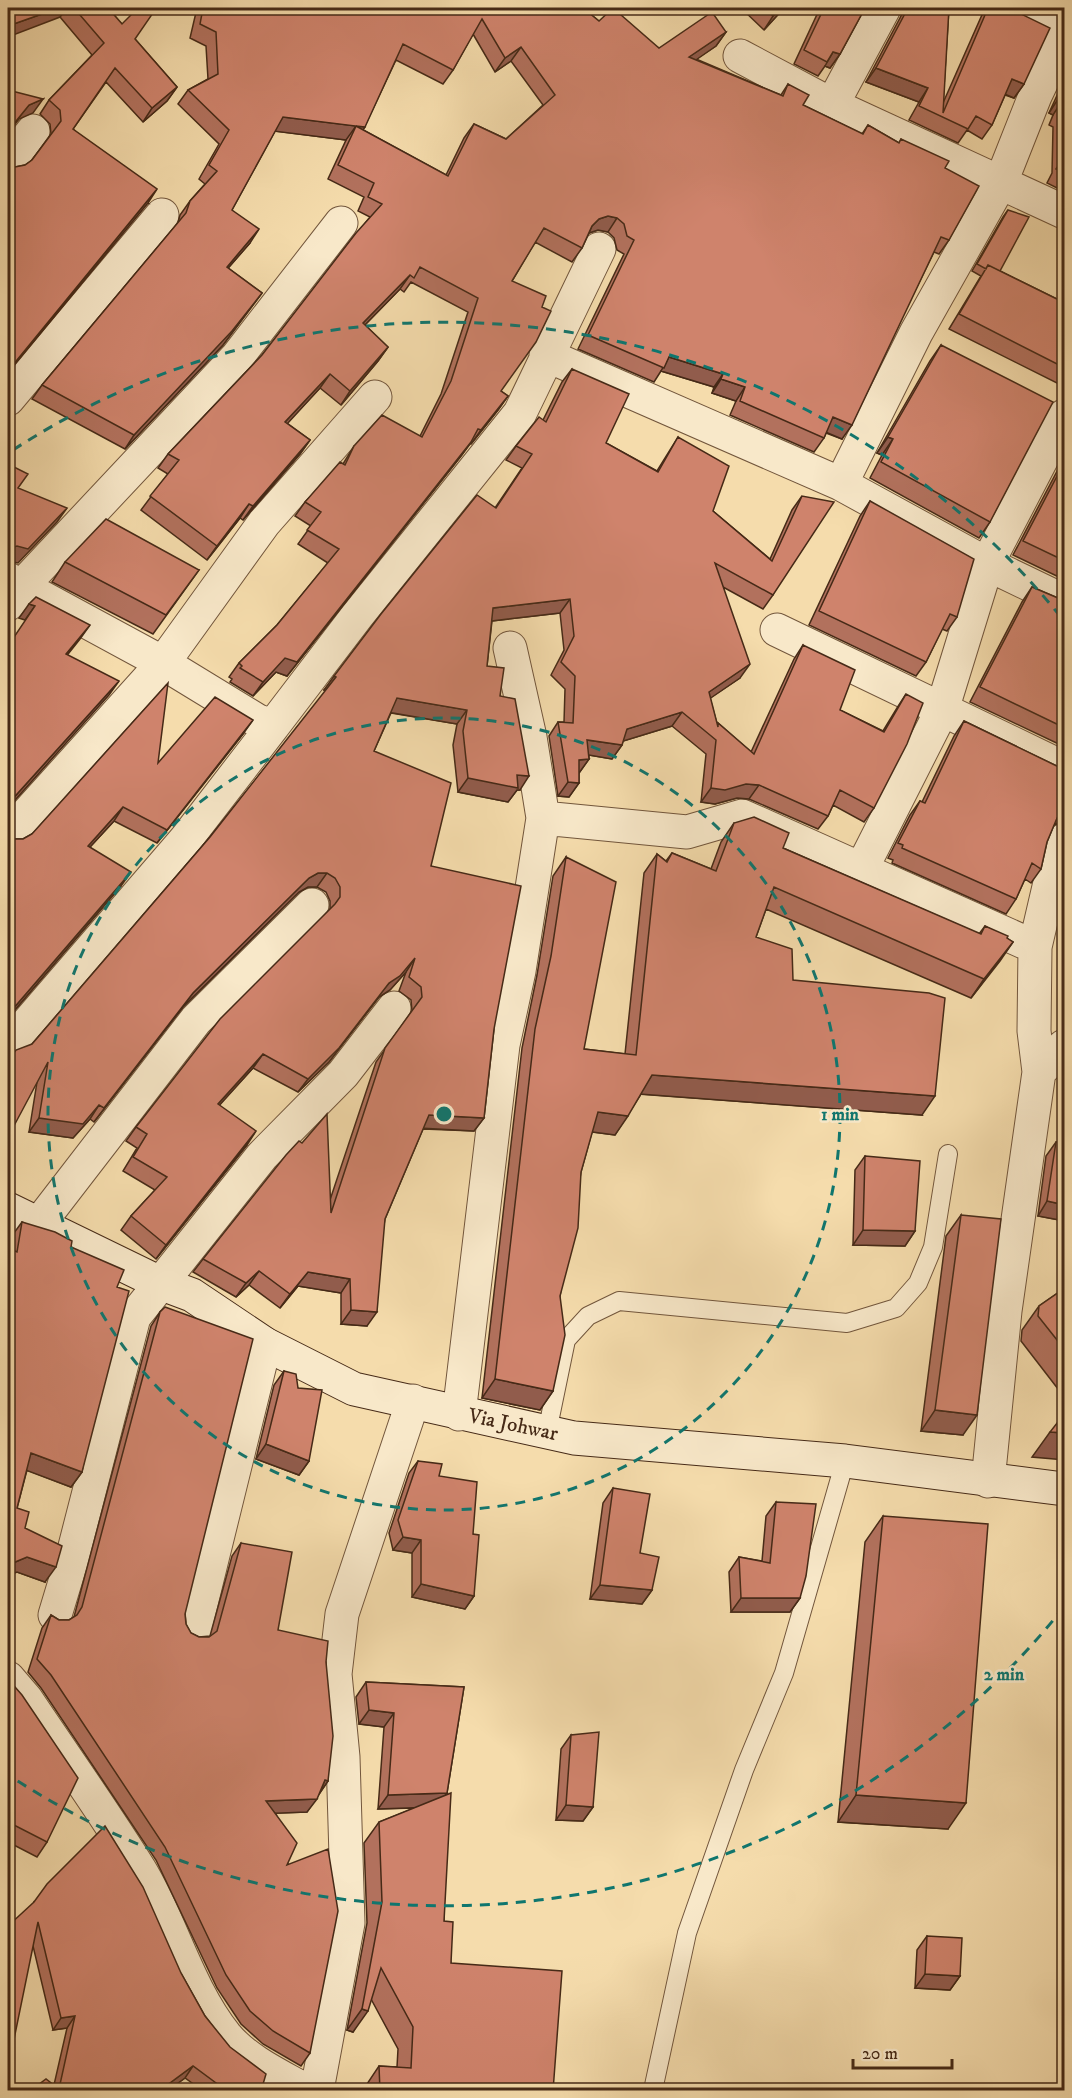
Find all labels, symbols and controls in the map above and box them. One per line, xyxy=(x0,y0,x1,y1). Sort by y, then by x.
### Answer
centre of rings xyxy=(434,1104,454,1124)
text: 1 min xyxy=(821,1104,860,1126)
street label: Via Johwar xyxy=(465,1403,560,1447)
text: 2 min xyxy=(984,1664,1025,1686)
scale bar xyxy=(853,2032,952,2070)
text: 20 m xyxy=(862,2043,898,2065)

